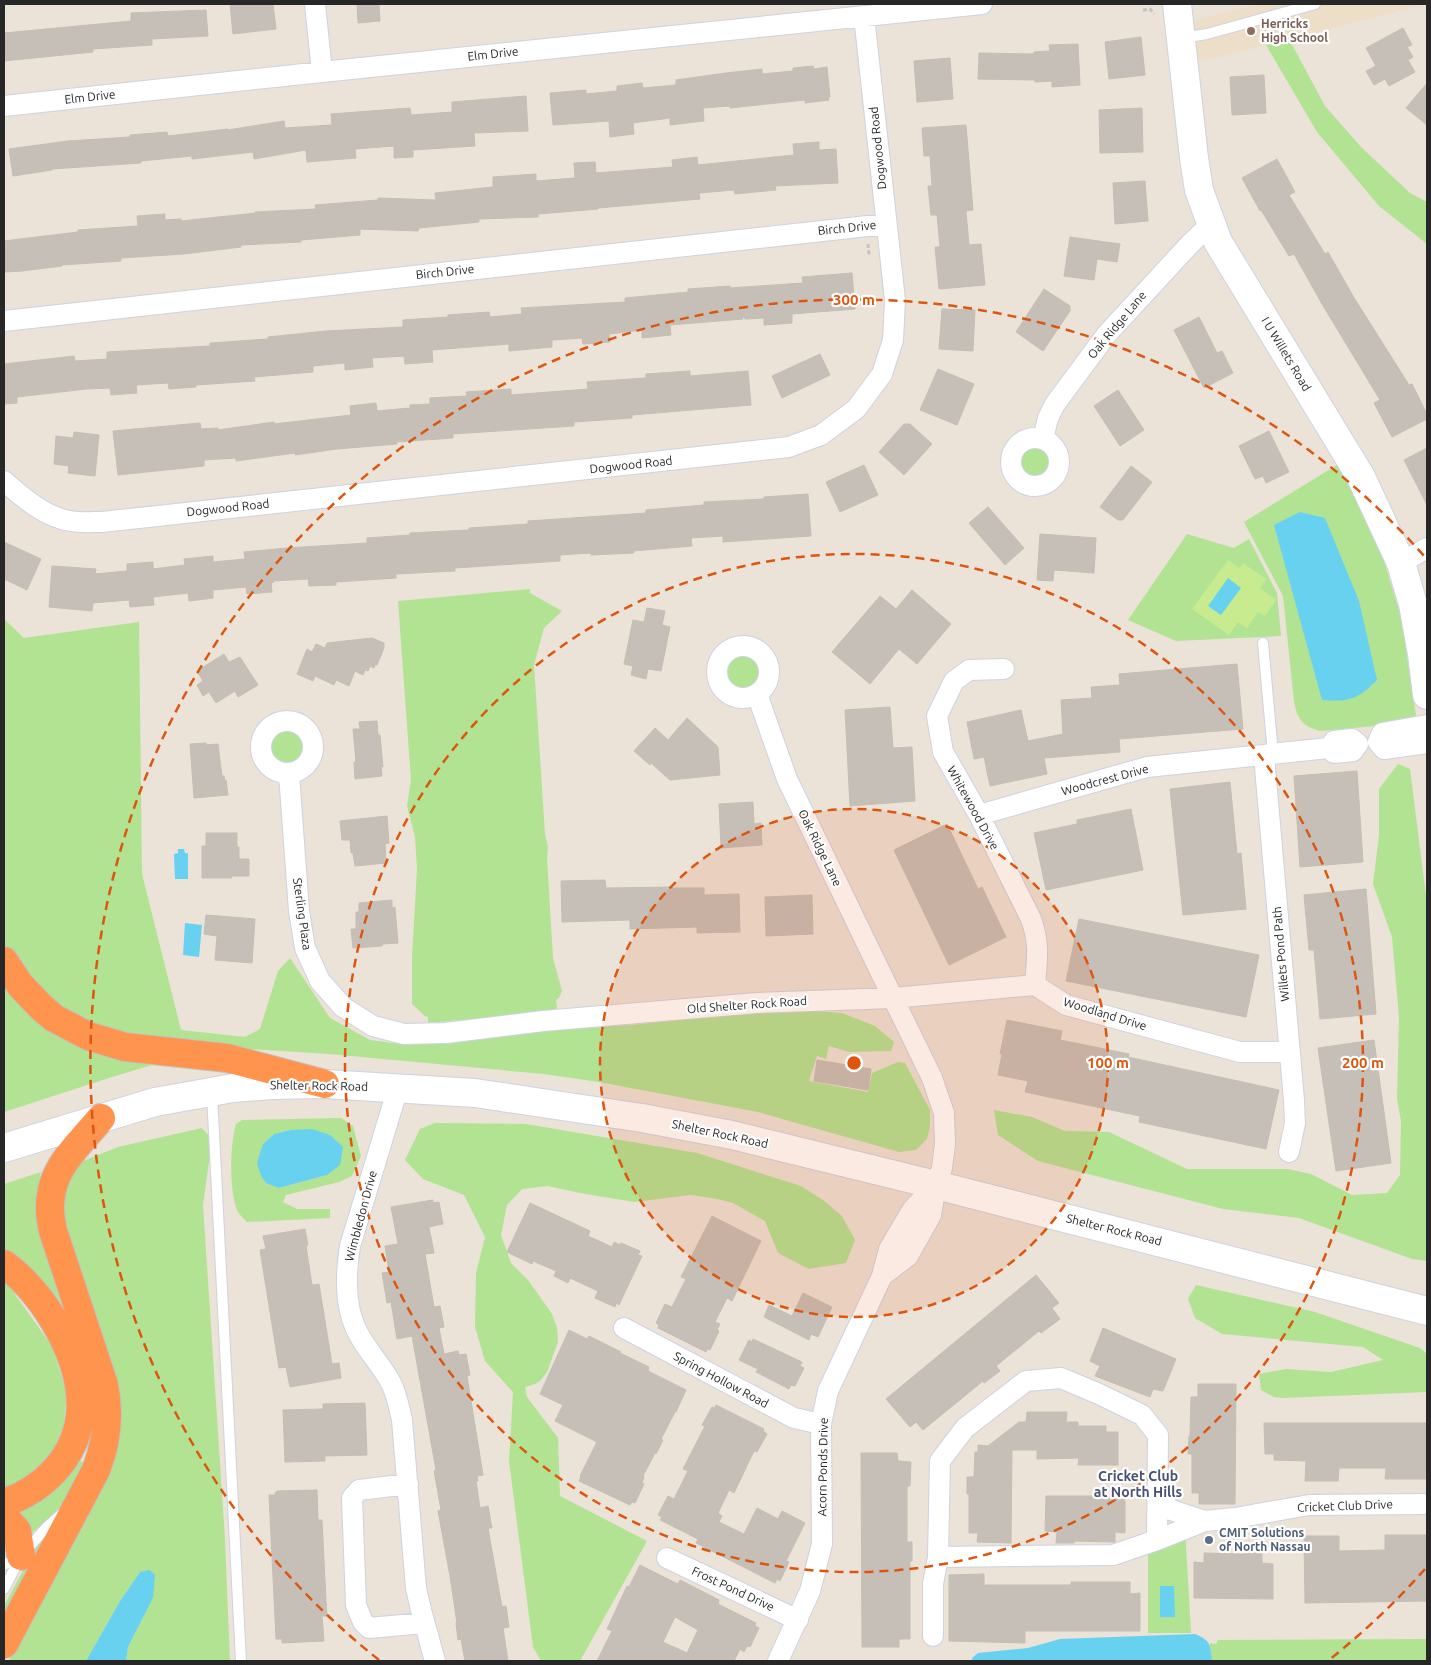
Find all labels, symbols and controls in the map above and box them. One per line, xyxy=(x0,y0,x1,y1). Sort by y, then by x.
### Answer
place label: Herricks High School xyxy=(1261,17,1328,44)
marker: Herricks High School xyxy=(1245,25,1257,37)
street label: Elm Drive xyxy=(467,44,519,63)
street label: Elm Drive xyxy=(64,87,116,106)
street label: Dogwood Road xyxy=(867,106,888,190)
street label: Birch Drive xyxy=(817,218,877,237)
street label: Birch Drive xyxy=(415,262,475,281)
street label: Oak Ridge Lane xyxy=(1085,288,1149,361)
text: 300 m xyxy=(833,291,875,308)
street label: I U Willets Road xyxy=(1259,314,1314,393)
street label: Dogwood Road xyxy=(589,454,673,475)
street label: Dogwood Road xyxy=(186,497,270,518)
street label: Woodcrest Drive xyxy=(1060,762,1150,797)
street label: Whitewood Drive xyxy=(945,764,1002,852)
street label: Oak Ridge Lane xyxy=(796,807,845,888)
street label: Sterling Plaza xyxy=(291,877,314,951)
street label: Willets Pond Path xyxy=(1270,906,1291,1002)
street label: Old Shelter Rock Road xyxy=(687,994,807,1015)
street label: Woodland Drive xyxy=(1062,995,1148,1032)
centre of rings xyxy=(845,1054,863,1072)
text: 100 m xyxy=(1087,1054,1129,1071)
text: 200 m xyxy=(1342,1054,1384,1071)
street label: Shelter Rock Road xyxy=(270,1078,368,1093)
street label: Shelter Rock Road xyxy=(671,1117,769,1150)
street label: Wimbledon Drive xyxy=(342,1169,379,1263)
street label: Shelter Rock Road xyxy=(1065,1211,1163,1248)
street label: Spring Hollow Road xyxy=(672,1349,771,1410)
street label: Acorn Ponds Drive xyxy=(815,1418,830,1516)
district label: Cricket Club at North Hills xyxy=(1094,1468,1183,1500)
street label: Cricket Club Drive xyxy=(1297,1497,1393,1514)
place label: CMIT Solutions of North Nassau xyxy=(1219,1526,1311,1553)
marker: CMIT Solutions of North Nassau xyxy=(1203,1534,1215,1546)
street label: Frost Pond Drive xyxy=(690,1564,776,1613)

